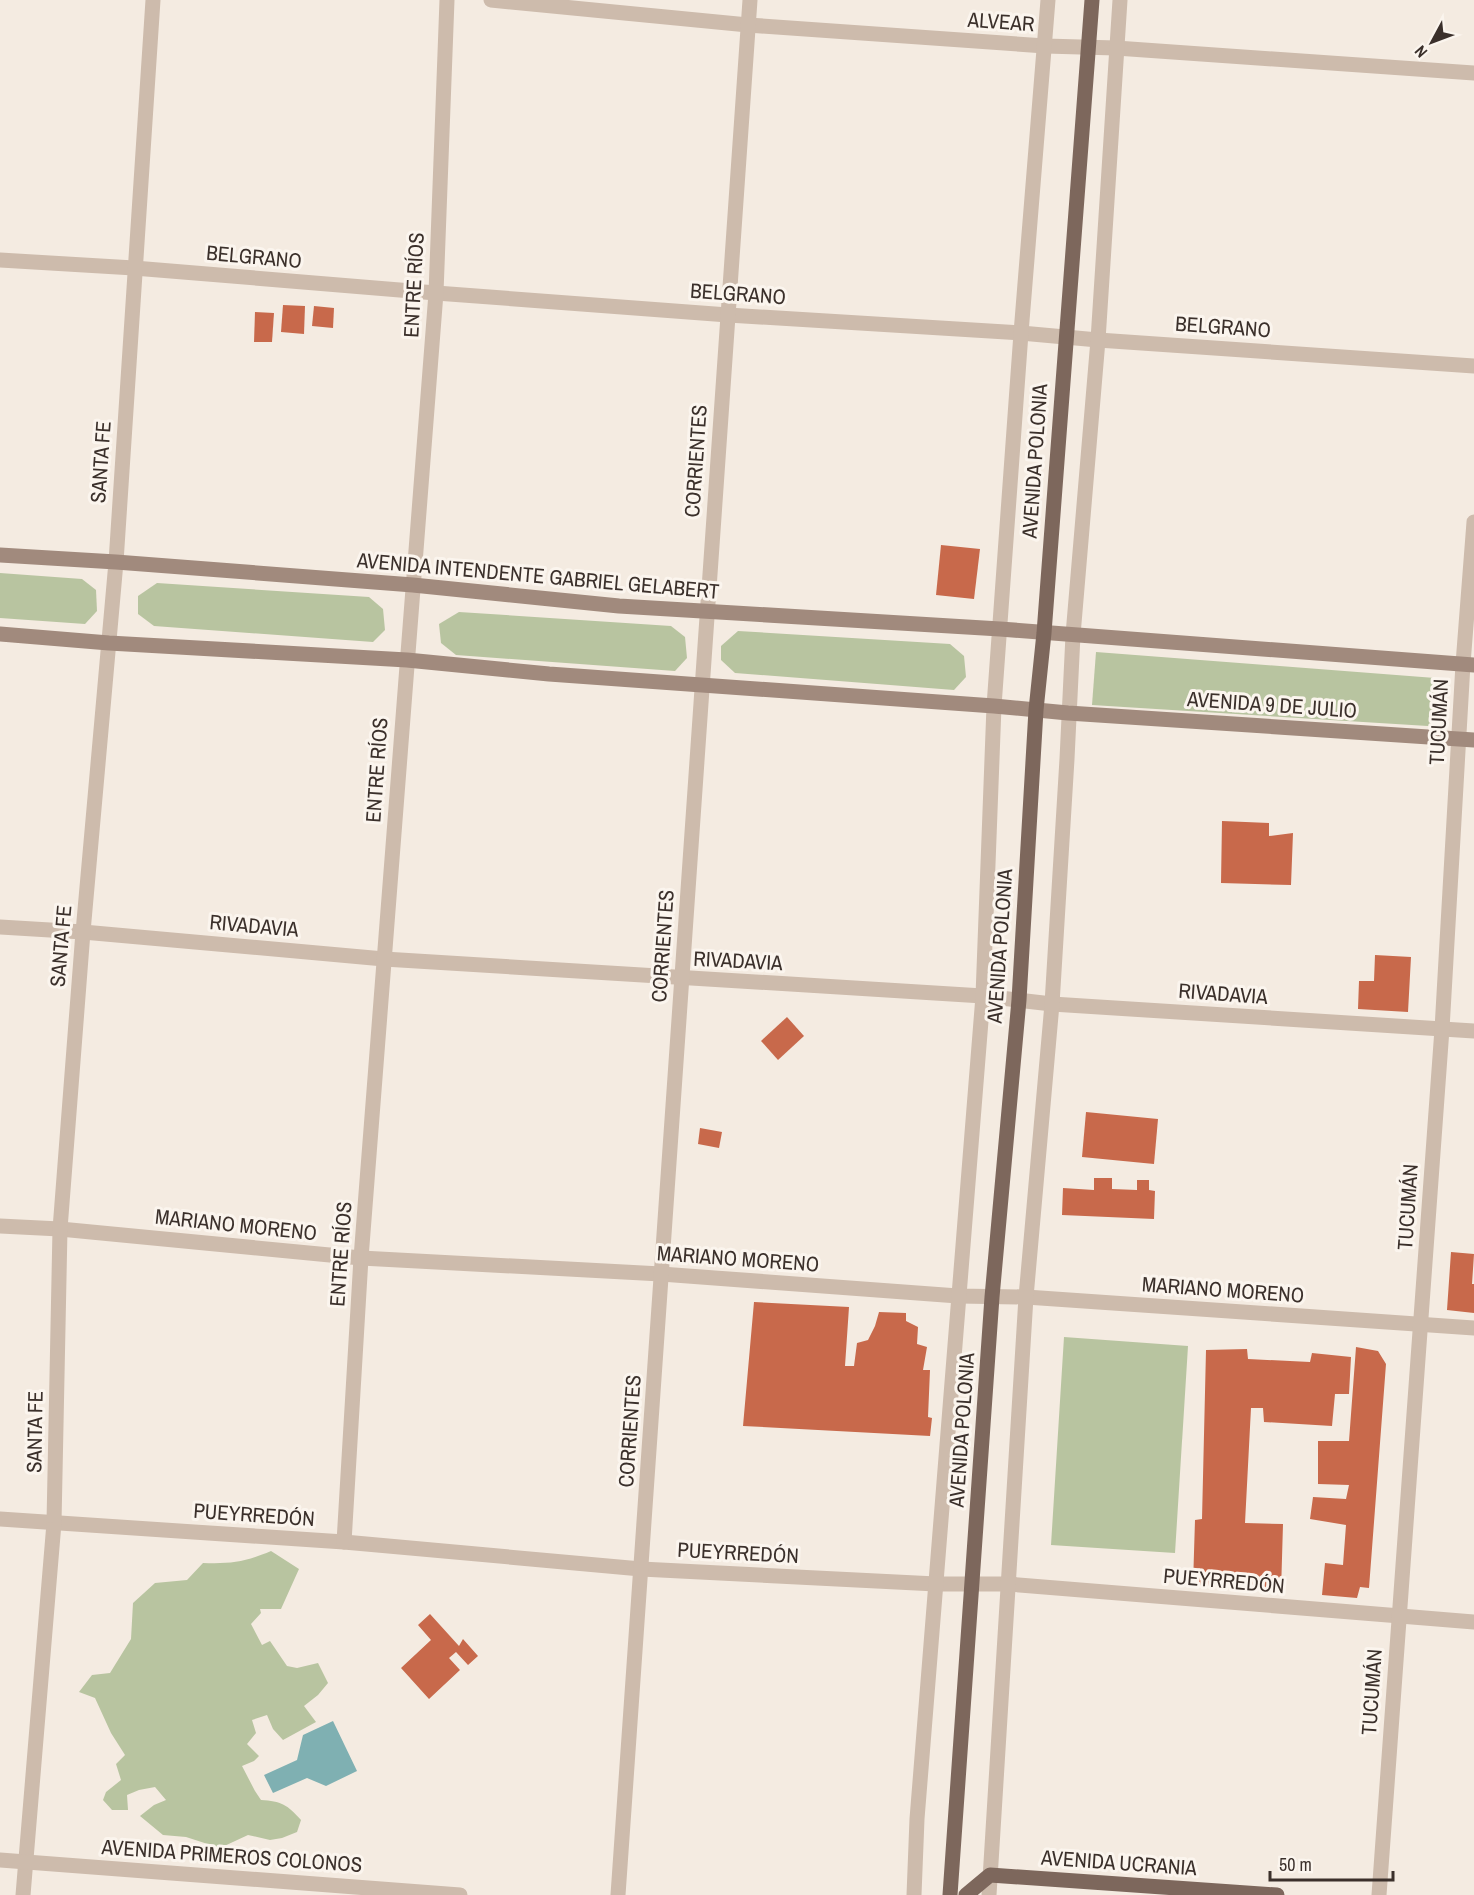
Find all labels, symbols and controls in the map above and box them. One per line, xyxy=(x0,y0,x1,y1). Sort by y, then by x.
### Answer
street label: ALVEAR xyxy=(966,5,1035,38)
north arrow xyxy=(1402,12,1462,72)
text: N xyxy=(1409,41,1432,63)
street label: ENTRE RÍOS xyxy=(396,232,431,338)
street label: BELGRANO xyxy=(205,238,303,275)
street label: BELGRANO xyxy=(689,276,787,311)
street label: BELGRANO xyxy=(1174,309,1272,344)
street label: AVENIDA POLONIA xyxy=(1015,382,1054,540)
street label: CORRIENTES xyxy=(677,404,714,518)
street label: SANTA FE xyxy=(83,420,118,504)
street label: AVENIDA INTENDENTE GABRIEL GELABERT xyxy=(355,545,721,606)
street label: TUCUMÁN xyxy=(1422,678,1455,766)
street label: AVENIDA 9 DE JULIO xyxy=(1185,684,1358,725)
street label: ENTRE RÍOS xyxy=(358,716,395,823)
street label: AVENIDA POLONIA xyxy=(980,867,1019,1025)
street label: CORRIENTES xyxy=(644,889,681,1003)
street label: SANTA FE xyxy=(42,904,79,988)
street label: RIVADAVIA xyxy=(208,907,300,944)
street label: RIVADAVIA xyxy=(693,944,784,977)
street label: RIVADAVIA xyxy=(1177,976,1269,1011)
street label: TUCUMÁN xyxy=(1390,1163,1425,1251)
street label: ENTRE RÍOS xyxy=(322,1200,359,1307)
street label: MARIANO MORENO xyxy=(154,1202,318,1247)
street label: MARIANO MORENO xyxy=(656,1238,820,1279)
street label: MARIANO MORENO xyxy=(1141,1269,1305,1310)
street label: AVENIDA POLONIA xyxy=(942,1351,981,1509)
street label: CORRIENTES xyxy=(611,1374,648,1488)
street label: SANTA FE xyxy=(19,1391,50,1473)
street label: PUEYRREDÓN xyxy=(192,1496,316,1533)
street label: PUEYRREDÓN xyxy=(677,1535,799,1570)
street label: PUEYRREDÓN xyxy=(1162,1561,1286,1600)
street label: TUCUMÁN xyxy=(1354,1648,1389,1736)
street label: AVENIDA PRIMEROS COLONOS xyxy=(100,1832,363,1879)
street label: AVENIDA UCRANIA xyxy=(1039,1843,1198,1882)
scale bar xyxy=(1270,1844,1393,1882)
text: 50 m xyxy=(1279,1852,1312,1877)

